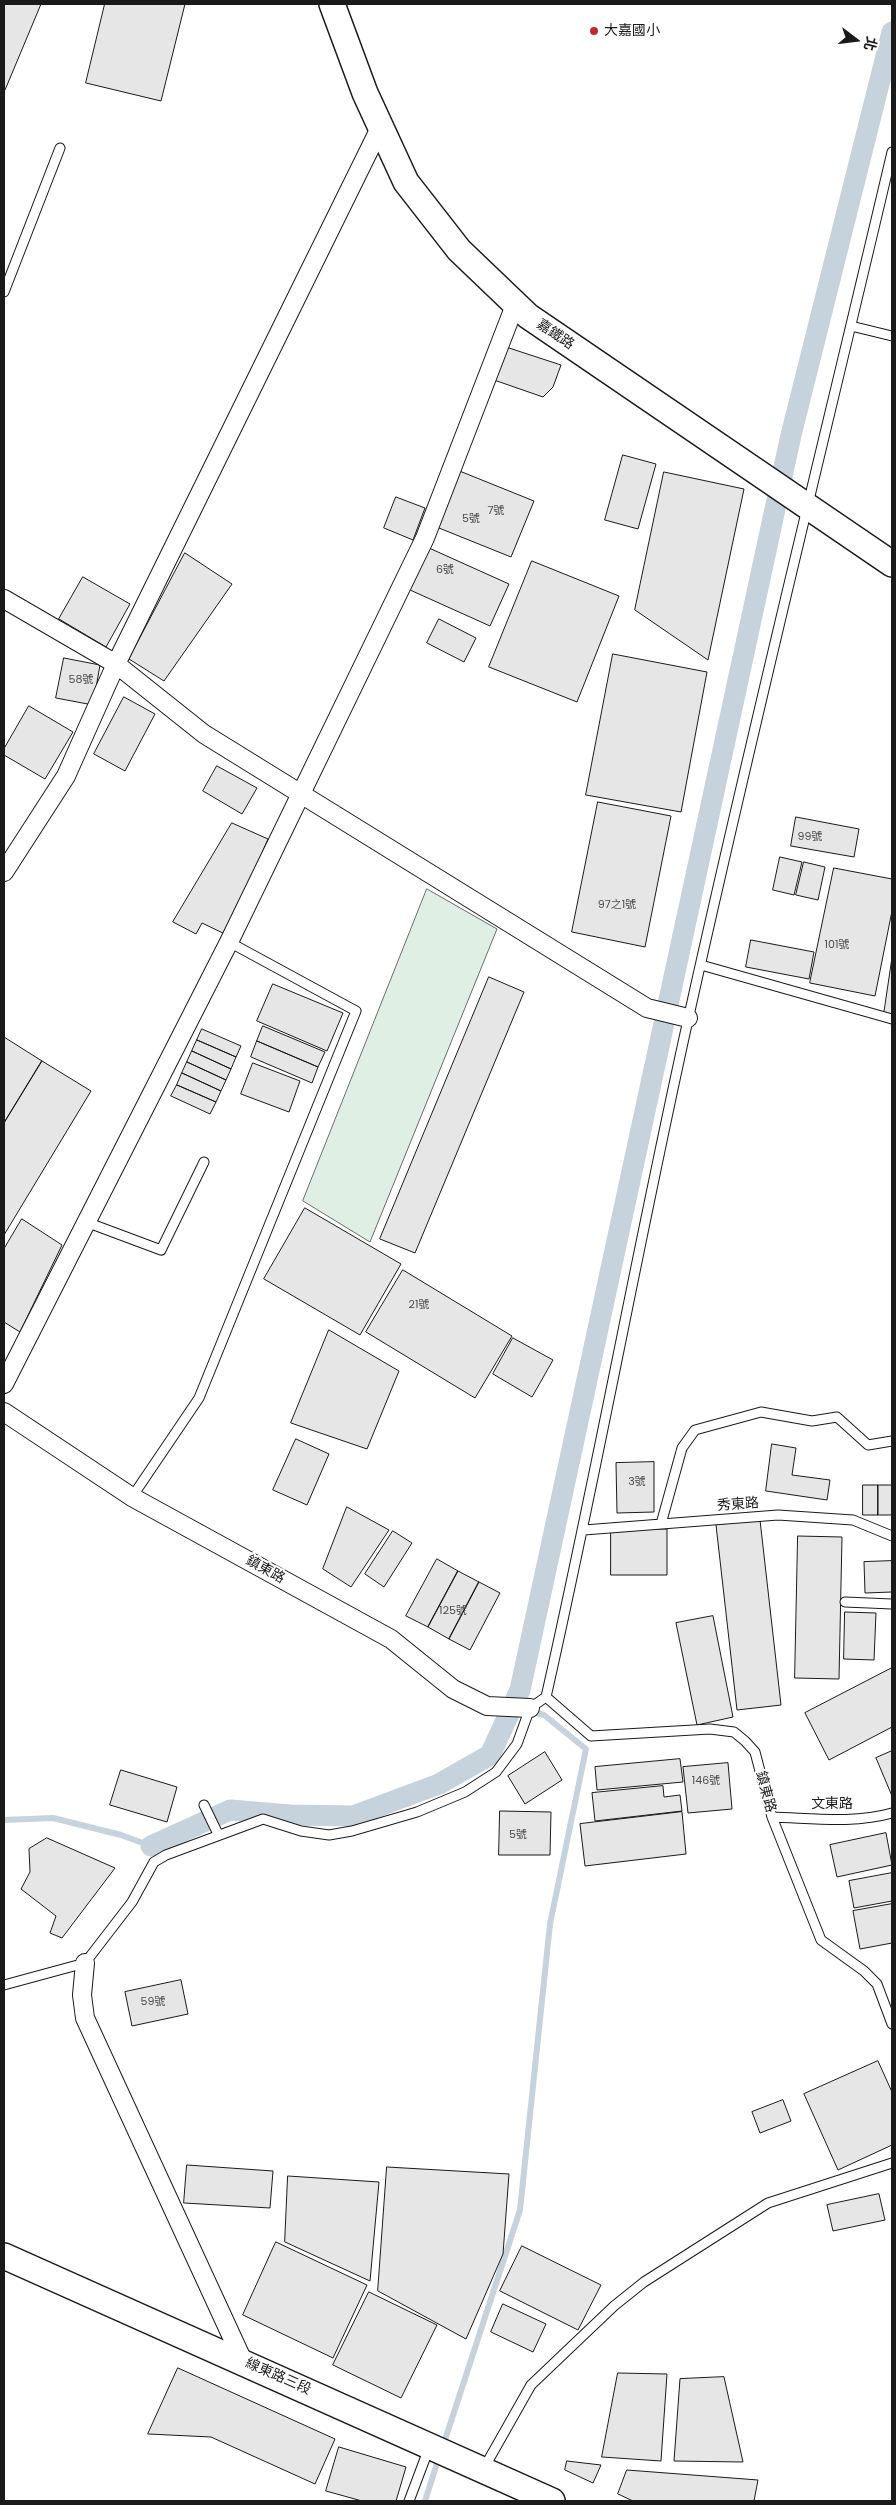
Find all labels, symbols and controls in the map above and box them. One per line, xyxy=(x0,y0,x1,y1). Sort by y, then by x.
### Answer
north arrow xyxy=(831,15,881,65)
place label: 大嘉國小 xyxy=(604,23,660,39)
marker: 大嘉國小 xyxy=(588,25,600,37)
text: 北 xyxy=(859,35,882,53)
street label: 嘉鐵路 xyxy=(533,316,577,354)
house number: 7號 xyxy=(487,504,505,518)
house number: 5號 xyxy=(462,512,480,526)
house number: 6號 xyxy=(436,563,454,577)
house number: 58號 xyxy=(69,673,93,687)
house number: 99號 xyxy=(798,830,822,844)
house number: 97之1號 xyxy=(598,898,636,912)
house number: 101號 xyxy=(825,938,849,952)
house number: 21號 xyxy=(409,1298,429,1312)
house number: 3號 xyxy=(628,1475,646,1489)
street label: 秀東路 xyxy=(716,1495,760,1515)
street label: 鎮東路 xyxy=(243,1552,287,1588)
house number: 125號 xyxy=(439,1604,467,1618)
street label: 鎮東路 xyxy=(751,1770,779,1814)
house number: 146號 xyxy=(692,1774,720,1788)
street label: 文東路 xyxy=(811,1796,853,1812)
house number: 5號 xyxy=(509,1828,527,1842)
house number: 59號 xyxy=(141,1995,165,2009)
street label: 線東路三段 xyxy=(243,2355,313,2399)

